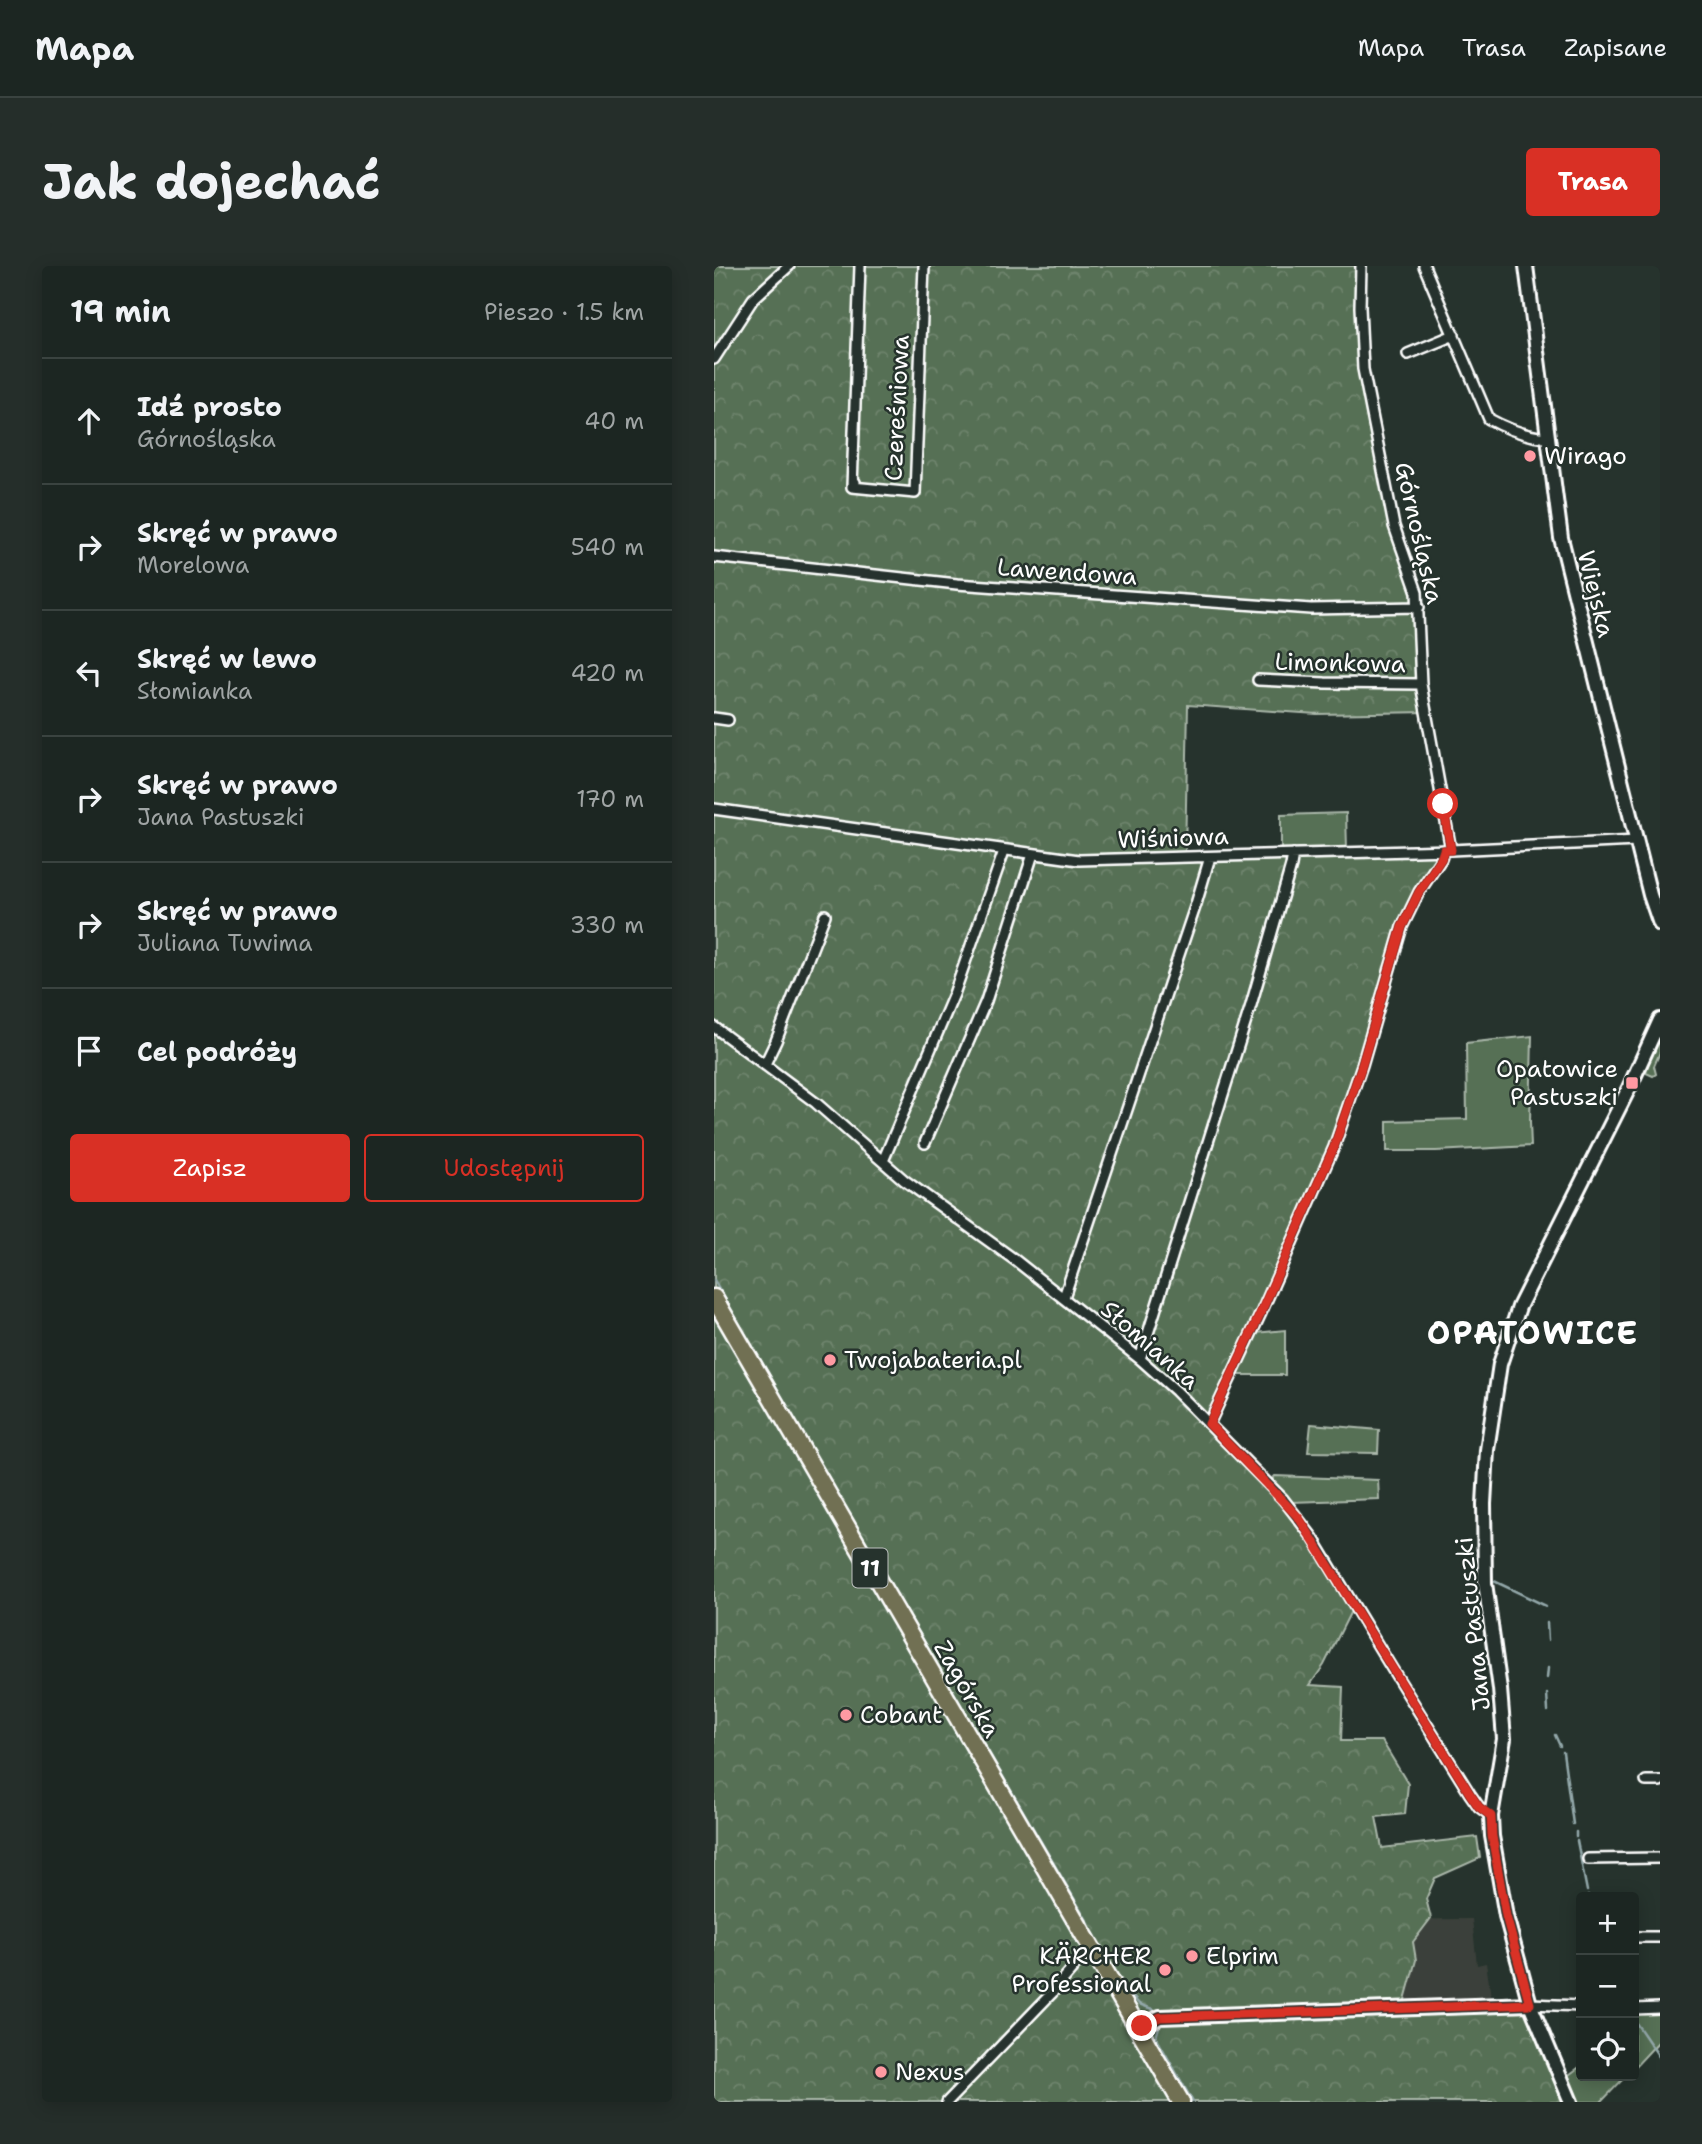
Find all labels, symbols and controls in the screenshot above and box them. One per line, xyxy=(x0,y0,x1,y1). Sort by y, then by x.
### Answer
text: Mapa xyxy=(35,26,134,71)
text: Mapa xyxy=(1358,32,1424,64)
text: Trasa xyxy=(1462,32,1526,64)
text: Zapisane xyxy=(1564,32,1667,64)
button: Trasa xyxy=(1526,148,1660,216)
text: Jak dojechać xyxy=(42,149,381,215)
text: 19 min xyxy=(70,291,171,332)
text: Pieszo · 1.5 km xyxy=(484,297,644,327)
street label: Czereśniowa xyxy=(877,334,917,482)
text: Idź prosto xyxy=(137,389,282,424)
icon: ahead xyxy=(70,402,108,440)
text: 40 m xyxy=(584,406,644,436)
text: Górnośląska xyxy=(137,424,276,454)
place label: Wirago xyxy=(1544,440,1627,472)
marker: Wirago xyxy=(1522,448,1538,464)
street label: Górnośląska xyxy=(1387,459,1451,607)
text: Skręć w prawo xyxy=(137,515,338,550)
icon: right xyxy=(70,528,108,566)
text: 540 m xyxy=(571,532,644,562)
street label: Wiejska xyxy=(1570,547,1622,641)
text: Morelowa xyxy=(137,550,249,580)
street label: Lawendowa xyxy=(996,551,1138,593)
text: Skręć w lewo xyxy=(137,641,317,676)
street label: Limonkowa xyxy=(1274,646,1406,680)
icon: left xyxy=(70,654,108,692)
text: 420 m xyxy=(570,658,644,688)
text: Słomianka xyxy=(137,676,252,706)
text: Skręć w prawo xyxy=(137,767,338,802)
icon: right xyxy=(70,780,108,818)
text: 170 m xyxy=(576,784,644,814)
route start xyxy=(1427,788,1458,819)
text: Jana Pastuszki xyxy=(137,802,304,832)
street label: Wiśniowa xyxy=(1117,820,1229,856)
text: Skręć w prawo xyxy=(137,893,338,928)
icon: right xyxy=(70,906,108,944)
text: 330 m xyxy=(570,910,644,940)
text: Juliana Tuwima xyxy=(137,928,313,958)
icon: arrive xyxy=(70,1032,108,1070)
text: Cel podróży xyxy=(137,1034,297,1069)
place label: Opatowice Pastuszki xyxy=(1496,1053,1618,1113)
marker: Opatowice Pastuszki xyxy=(1624,1075,1640,1091)
button: Zapisz xyxy=(70,1134,350,1202)
button: Udostępnij xyxy=(364,1134,644,1202)
street label: Słomianka xyxy=(1094,1293,1206,1397)
district label: OPATOWICE xyxy=(1427,1311,1639,1354)
place label: Twojabateria.pl xyxy=(844,1344,1023,1376)
marker: Twojabateria.pl xyxy=(822,1352,838,1368)
street label: Jana Pastuszki xyxy=(1448,1535,1498,1713)
road number: 11 xyxy=(852,1548,888,1588)
street label: Zagórska xyxy=(926,1635,1008,1744)
place label: Cobant xyxy=(860,1699,942,1731)
marker: Cobant xyxy=(838,1707,854,1723)
map controls xyxy=(1576,1892,1639,2081)
button: + xyxy=(1576,1892,1639,1955)
place label: KÄRCHER Professional xyxy=(1012,1940,1152,2000)
place label: Elprim xyxy=(1206,1940,1279,1972)
marker: Elprim xyxy=(1184,1948,1200,1964)
button: − xyxy=(1576,1955,1639,2018)
marker: KÄRCHER Professional xyxy=(1157,1962,1173,1978)
route end xyxy=(1126,2010,1157,2041)
button: locate xyxy=(1576,2018,1639,2081)
place label: Nexus xyxy=(895,2056,965,2088)
marker: Nexus xyxy=(873,2064,889,2080)

